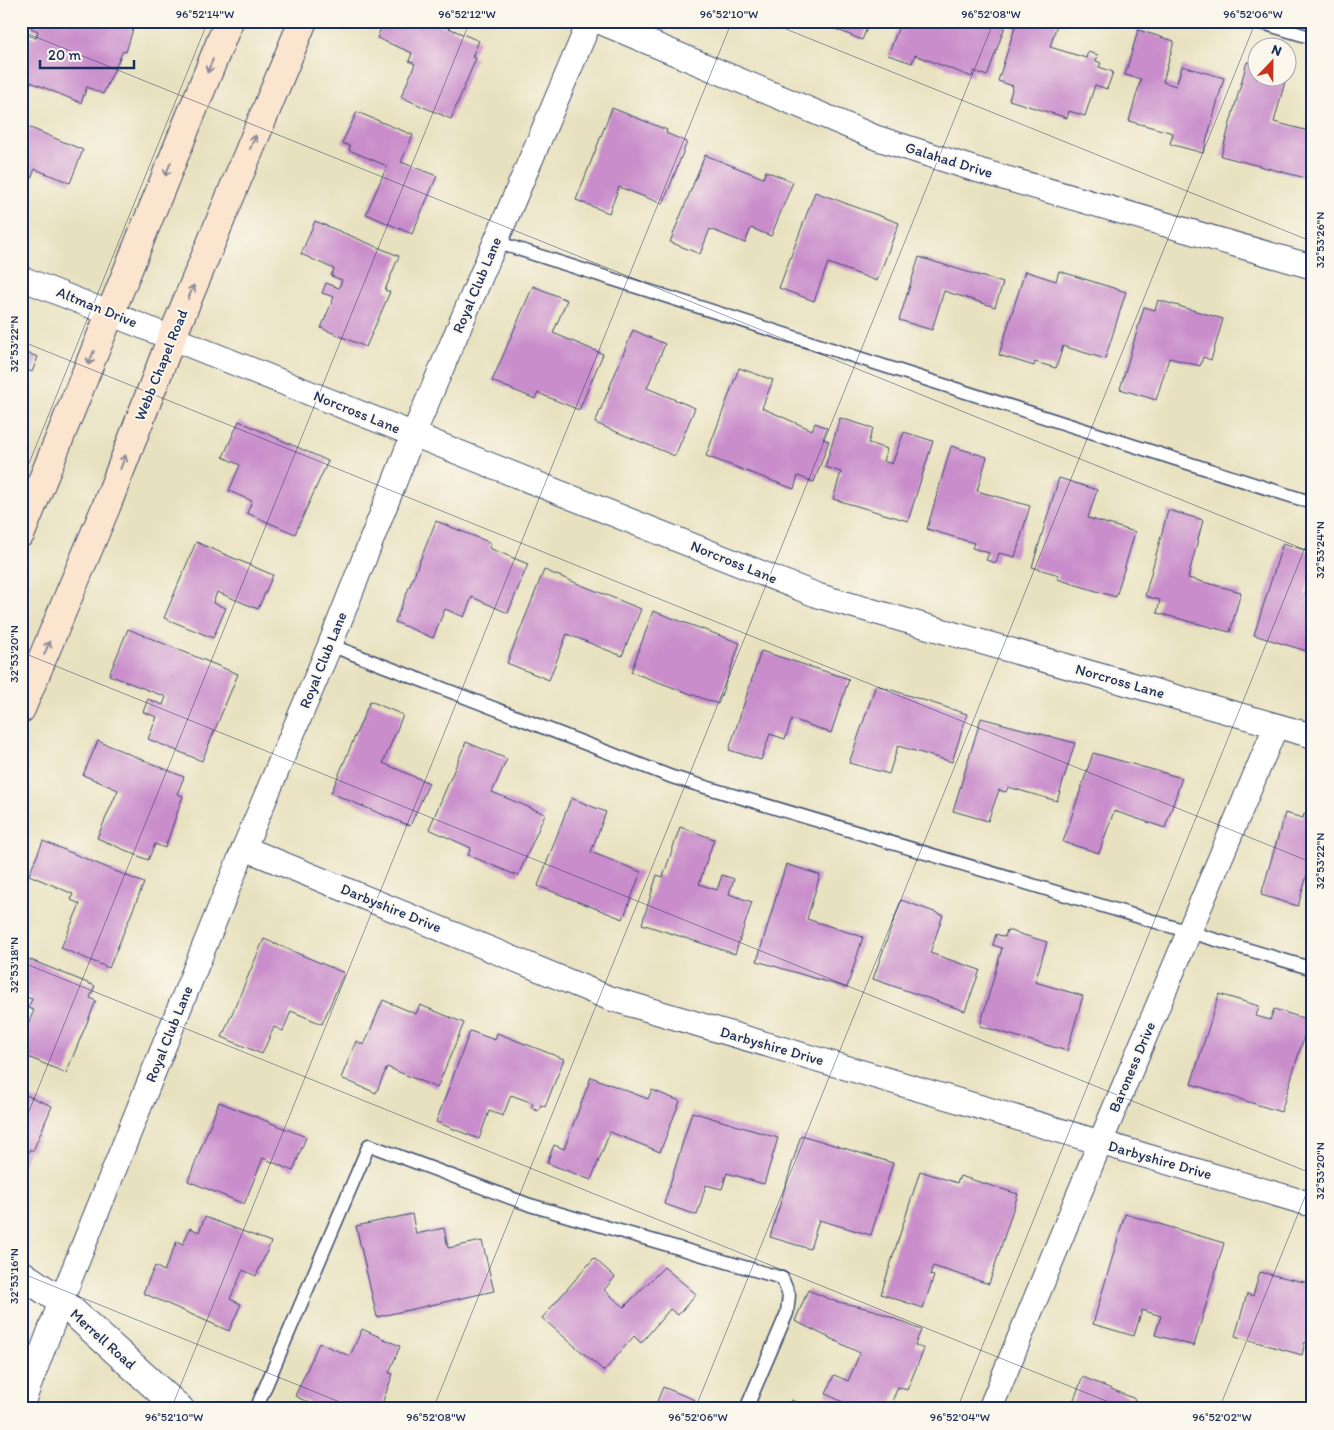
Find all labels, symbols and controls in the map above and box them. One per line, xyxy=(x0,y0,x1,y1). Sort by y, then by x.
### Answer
text: 96°52'14"W xyxy=(176,7,234,21)
text: 96°52'12"W xyxy=(438,7,496,21)
text: 96°52'10"W xyxy=(700,7,758,21)
text: 96°52'08"W xyxy=(961,7,1021,21)
text: 96°52'06"W xyxy=(1223,7,1283,21)
scale bar xyxy=(40,38,134,70)
north arrow xyxy=(1246,38,1296,88)
text: N xyxy=(1269,41,1284,60)
text: 20 m xyxy=(48,46,82,64)
one-way arrow xyxy=(205,58,215,73)
one-way arrow xyxy=(248,135,258,150)
street label: Galahad Drive xyxy=(903,138,995,182)
one-way arrow xyxy=(163,160,172,176)
text: 32°53'26"N xyxy=(1313,212,1327,268)
street label: Royal Club Lane xyxy=(449,234,505,336)
street label: Altman Drive xyxy=(54,283,140,331)
one-way arrow xyxy=(186,285,196,300)
street label: Webb Chapel Road xyxy=(130,307,192,423)
text: 32°53'22"N xyxy=(7,316,21,372)
one-way arrow xyxy=(86,350,96,365)
street label: Norcross Lane xyxy=(311,386,403,438)
one-way arrow xyxy=(119,455,128,470)
text: 32°53'24"N xyxy=(1313,521,1327,579)
street label: Norcross Lane xyxy=(688,536,780,588)
street label: Royal Club Lane xyxy=(295,609,351,711)
text: 32°53'20"N xyxy=(7,625,21,683)
one-way arrow xyxy=(42,641,52,656)
street label: Norcross Lane xyxy=(1073,660,1167,702)
text: 32°53'22"N xyxy=(1313,833,1327,889)
street label: Darbyshire Drive xyxy=(338,880,444,936)
text: 32°53'18"N xyxy=(7,937,21,993)
street label: Royal Club Lane xyxy=(141,983,197,1085)
street label: Baroness Drive xyxy=(1105,1019,1159,1115)
street label: Darbyshire Drive xyxy=(718,1023,826,1069)
street label: Darbyshire Drive xyxy=(1106,1137,1214,1183)
text: 32°53'20"N xyxy=(1313,1142,1327,1200)
text: 32°53'16"N xyxy=(7,1248,21,1304)
street label: Merrell Road xyxy=(66,1305,140,1373)
text: 96°52'10"W xyxy=(145,1410,203,1424)
text: 96°52'08"W xyxy=(406,1410,466,1424)
text: 96°52'06"W xyxy=(668,1410,728,1424)
text: 96°52'04"W xyxy=(930,1410,990,1424)
text: 96°52'02"W xyxy=(1192,1410,1252,1424)

